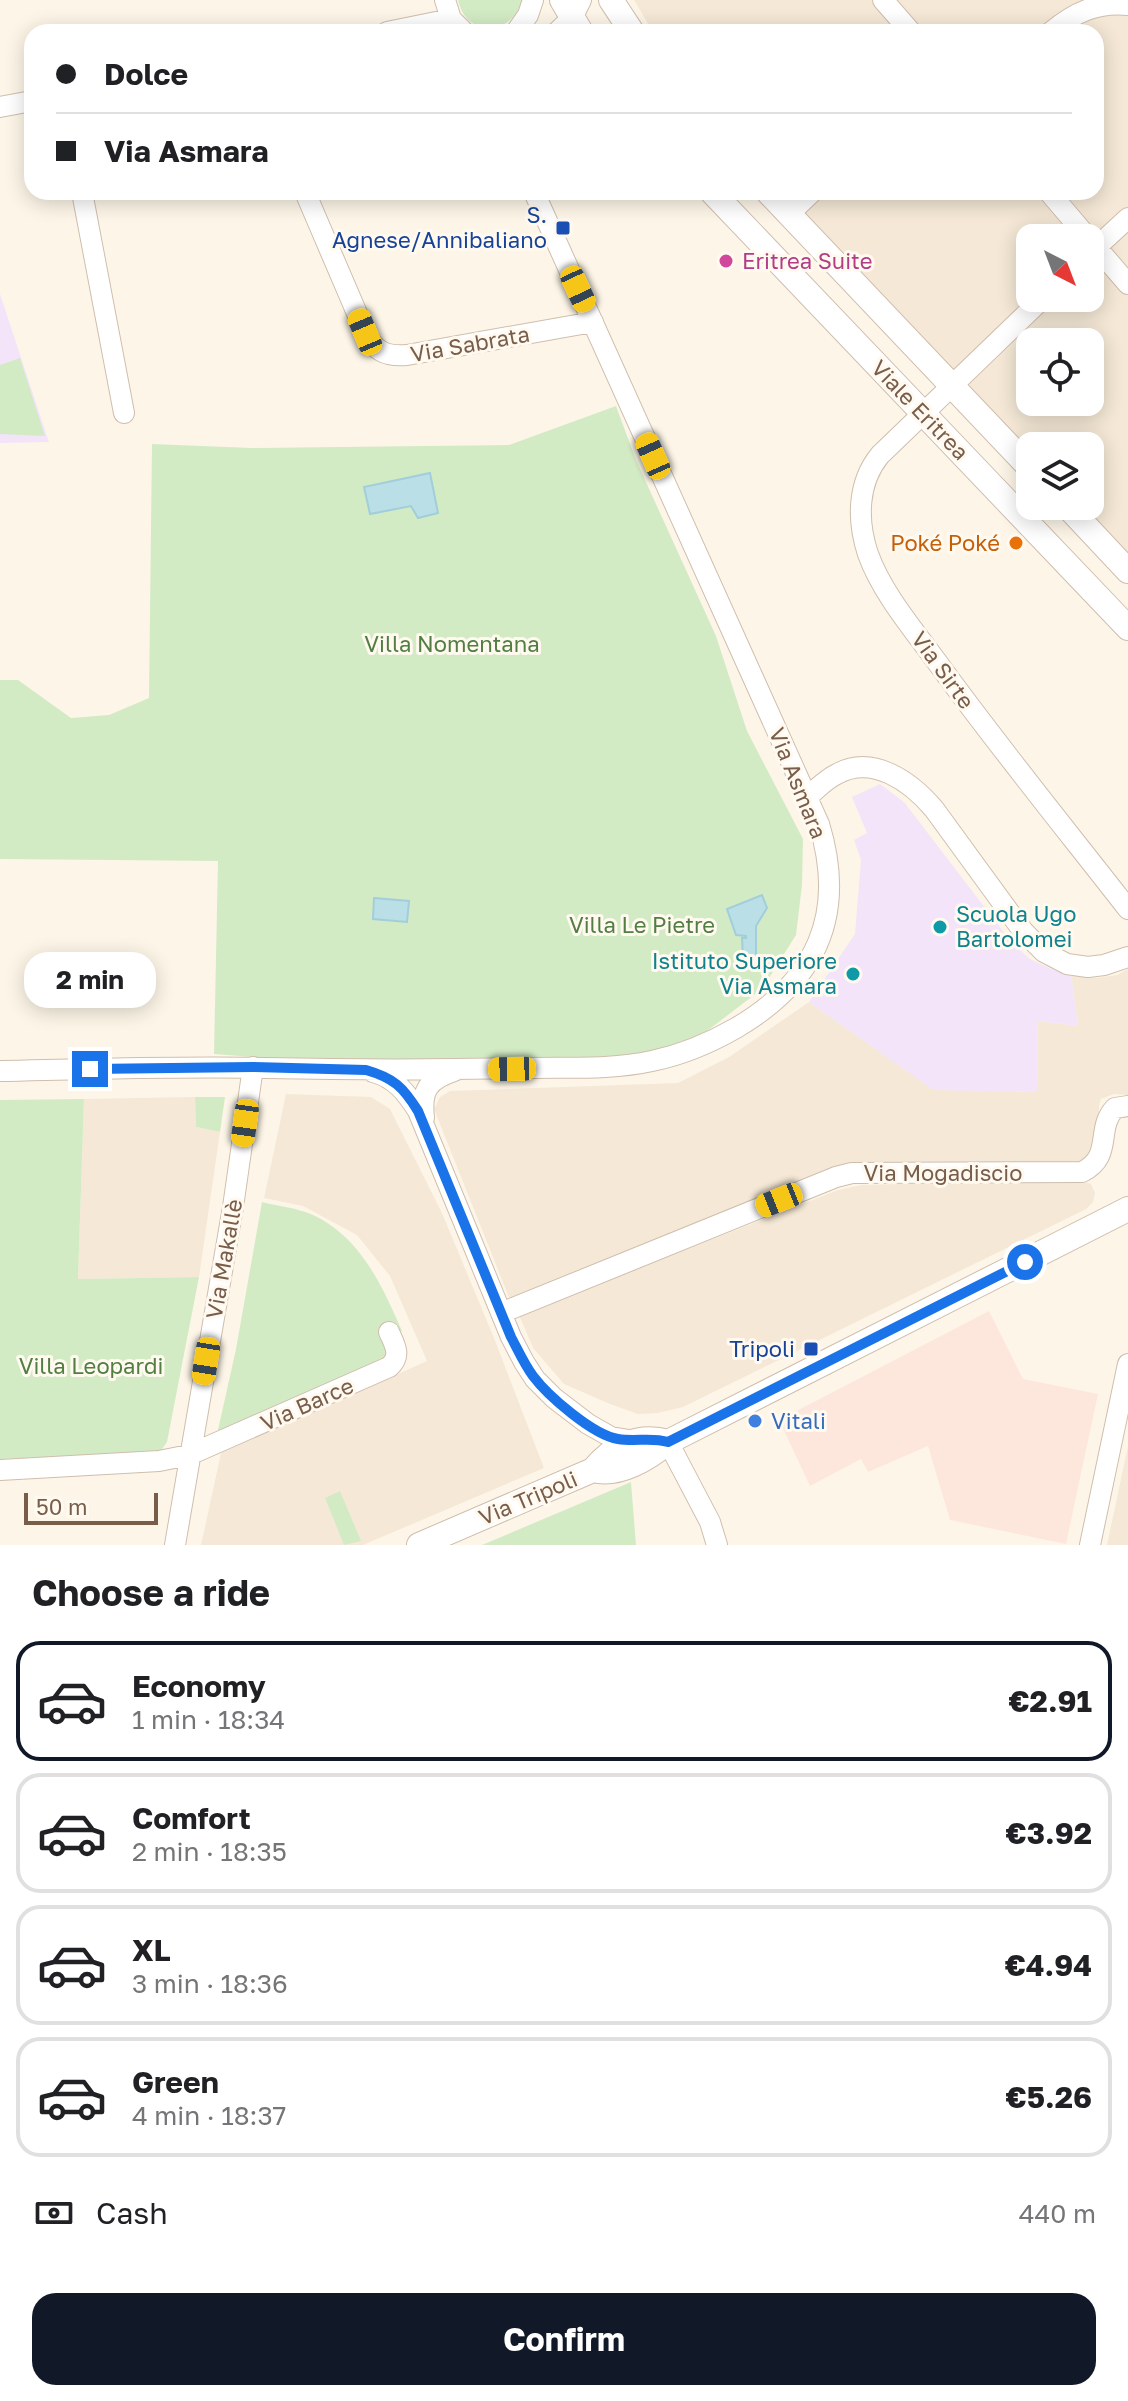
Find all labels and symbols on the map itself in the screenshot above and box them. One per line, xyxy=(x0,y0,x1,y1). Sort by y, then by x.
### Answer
place label: S. Agnese/Annibaliano xyxy=(332,201,547,253)
marker: S. Agnese/Annibaliano xyxy=(554,219,572,237)
north arrow xyxy=(1016,224,1104,312)
place label: Eritrea Suite xyxy=(742,247,873,274)
marker: Eritrea Suite xyxy=(717,252,735,270)
car xyxy=(557,262,599,316)
car xyxy=(345,305,385,359)
street label: Via Sabrata xyxy=(408,320,532,367)
street label: Viale Eritrea xyxy=(866,354,975,465)
car xyxy=(632,429,674,483)
place label: Poké Poké xyxy=(890,529,1000,556)
marker: Poké Poké xyxy=(1007,534,1025,552)
street label: Via Sirte xyxy=(906,626,981,714)
park label: Villa Nomentana xyxy=(364,630,540,657)
street label: Via Asmara xyxy=(764,723,833,842)
place label: Scuola Ugo Bartolomei xyxy=(956,900,1076,952)
park label: Villa Le Pietre xyxy=(569,911,715,938)
marker: Scuola Ugo Bartolomei xyxy=(931,918,949,936)
place label: Istituto Superiore Via Asmara xyxy=(652,947,837,999)
callout: 2 min xyxy=(24,953,156,1009)
marker: Istituto Superiore Via Asmara xyxy=(844,965,862,983)
route end xyxy=(72,1051,108,1087)
car xyxy=(488,1057,536,1081)
car xyxy=(230,1098,260,1148)
street label: Via Mogadiscio xyxy=(864,1159,1022,1186)
car xyxy=(752,1180,806,1220)
street label: Via Makallè xyxy=(200,1197,247,1321)
route start xyxy=(1007,1244,1043,1280)
car xyxy=(190,1335,222,1387)
place label: Tripoli xyxy=(729,1335,795,1362)
marker: Tripoli xyxy=(802,1340,820,1358)
park label: Villa Leopardi xyxy=(19,1352,163,1379)
street label: Via Barce xyxy=(256,1371,357,1436)
place label: Vitali xyxy=(771,1407,826,1434)
marker: Vitali xyxy=(746,1412,764,1430)
street label: Via Tripoli xyxy=(474,1465,581,1530)
scale bar xyxy=(24,1489,158,1525)

